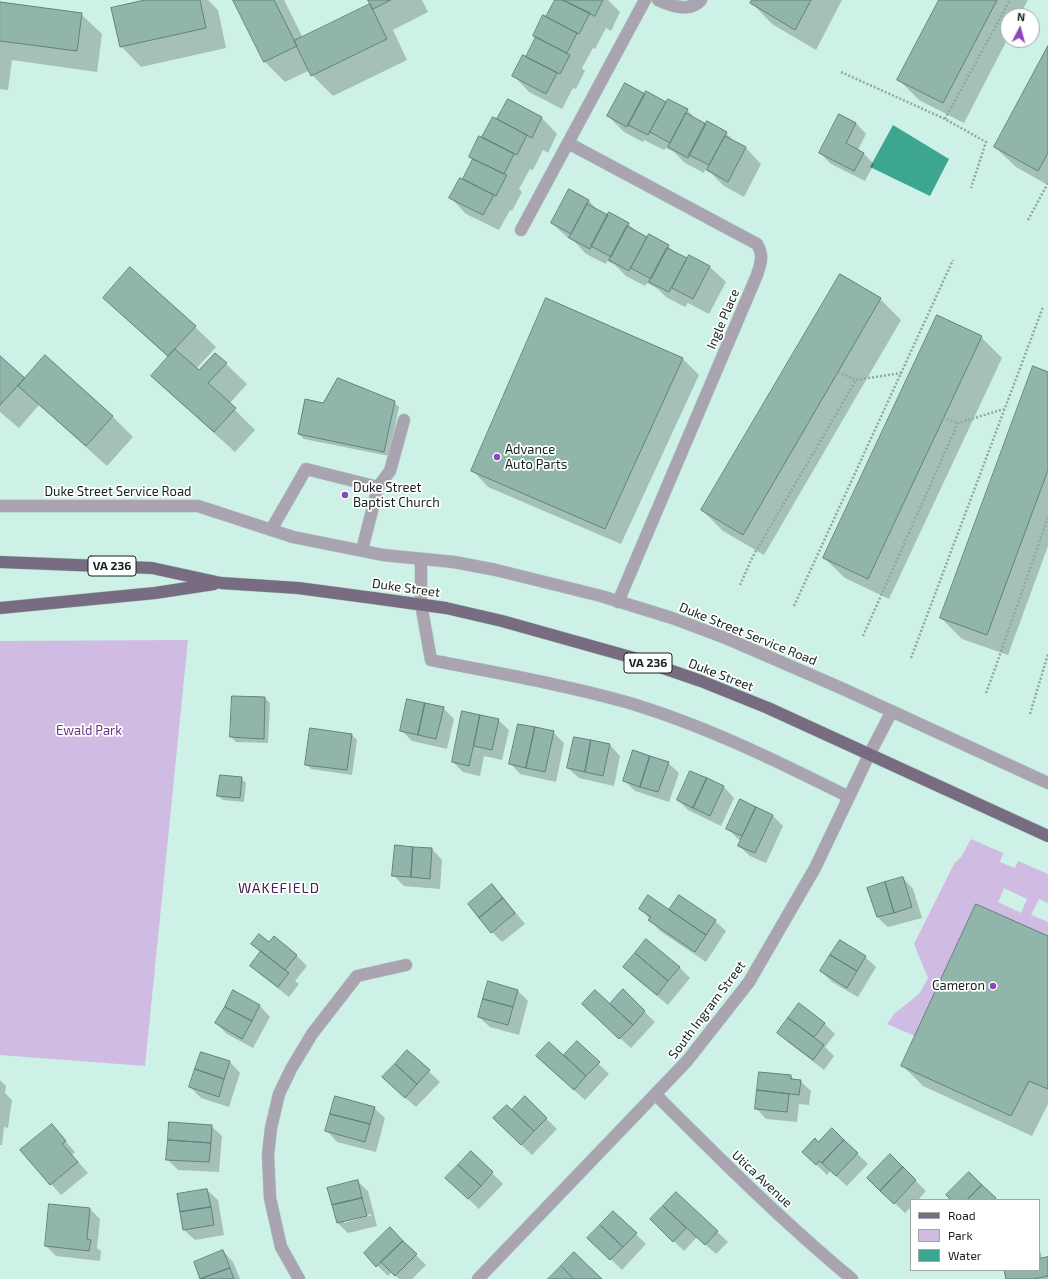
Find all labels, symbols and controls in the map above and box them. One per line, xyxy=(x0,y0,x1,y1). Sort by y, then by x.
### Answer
north arrow xyxy=(1000,8,1040,48)
text: N xyxy=(1017,10,1026,23)
street label: Ingle Place xyxy=(703,287,743,351)
place label: Advance Auto Parts xyxy=(505,442,567,473)
marker: Advance Auto Parts xyxy=(492,452,502,462)
place label: Duke Street Baptist Church xyxy=(353,480,440,511)
street label: Duke Street Service Road xyxy=(44,484,192,500)
marker: Duke Street Baptist Church xyxy=(340,490,350,500)
road number: VA 236 xyxy=(88,556,136,576)
street label: Duke Street xyxy=(371,576,441,600)
street label: Duke Street Service Road xyxy=(677,599,819,669)
road number: VA 236 xyxy=(624,653,672,673)
street label: Duke Street xyxy=(686,655,756,695)
park label: Ewald Park xyxy=(56,723,122,739)
district label: WAKEFIELD xyxy=(238,880,320,896)
street label: South Ingram Street xyxy=(665,958,749,1062)
place label: Cameron xyxy=(932,978,985,994)
marker: Cameron xyxy=(988,981,998,991)
street label: Utica Avenue xyxy=(729,1147,795,1211)
legend xyxy=(910,1199,1040,1271)
text: Road xyxy=(948,1208,976,1222)
text: Park xyxy=(948,1228,973,1242)
text: Water xyxy=(948,1248,982,1262)

